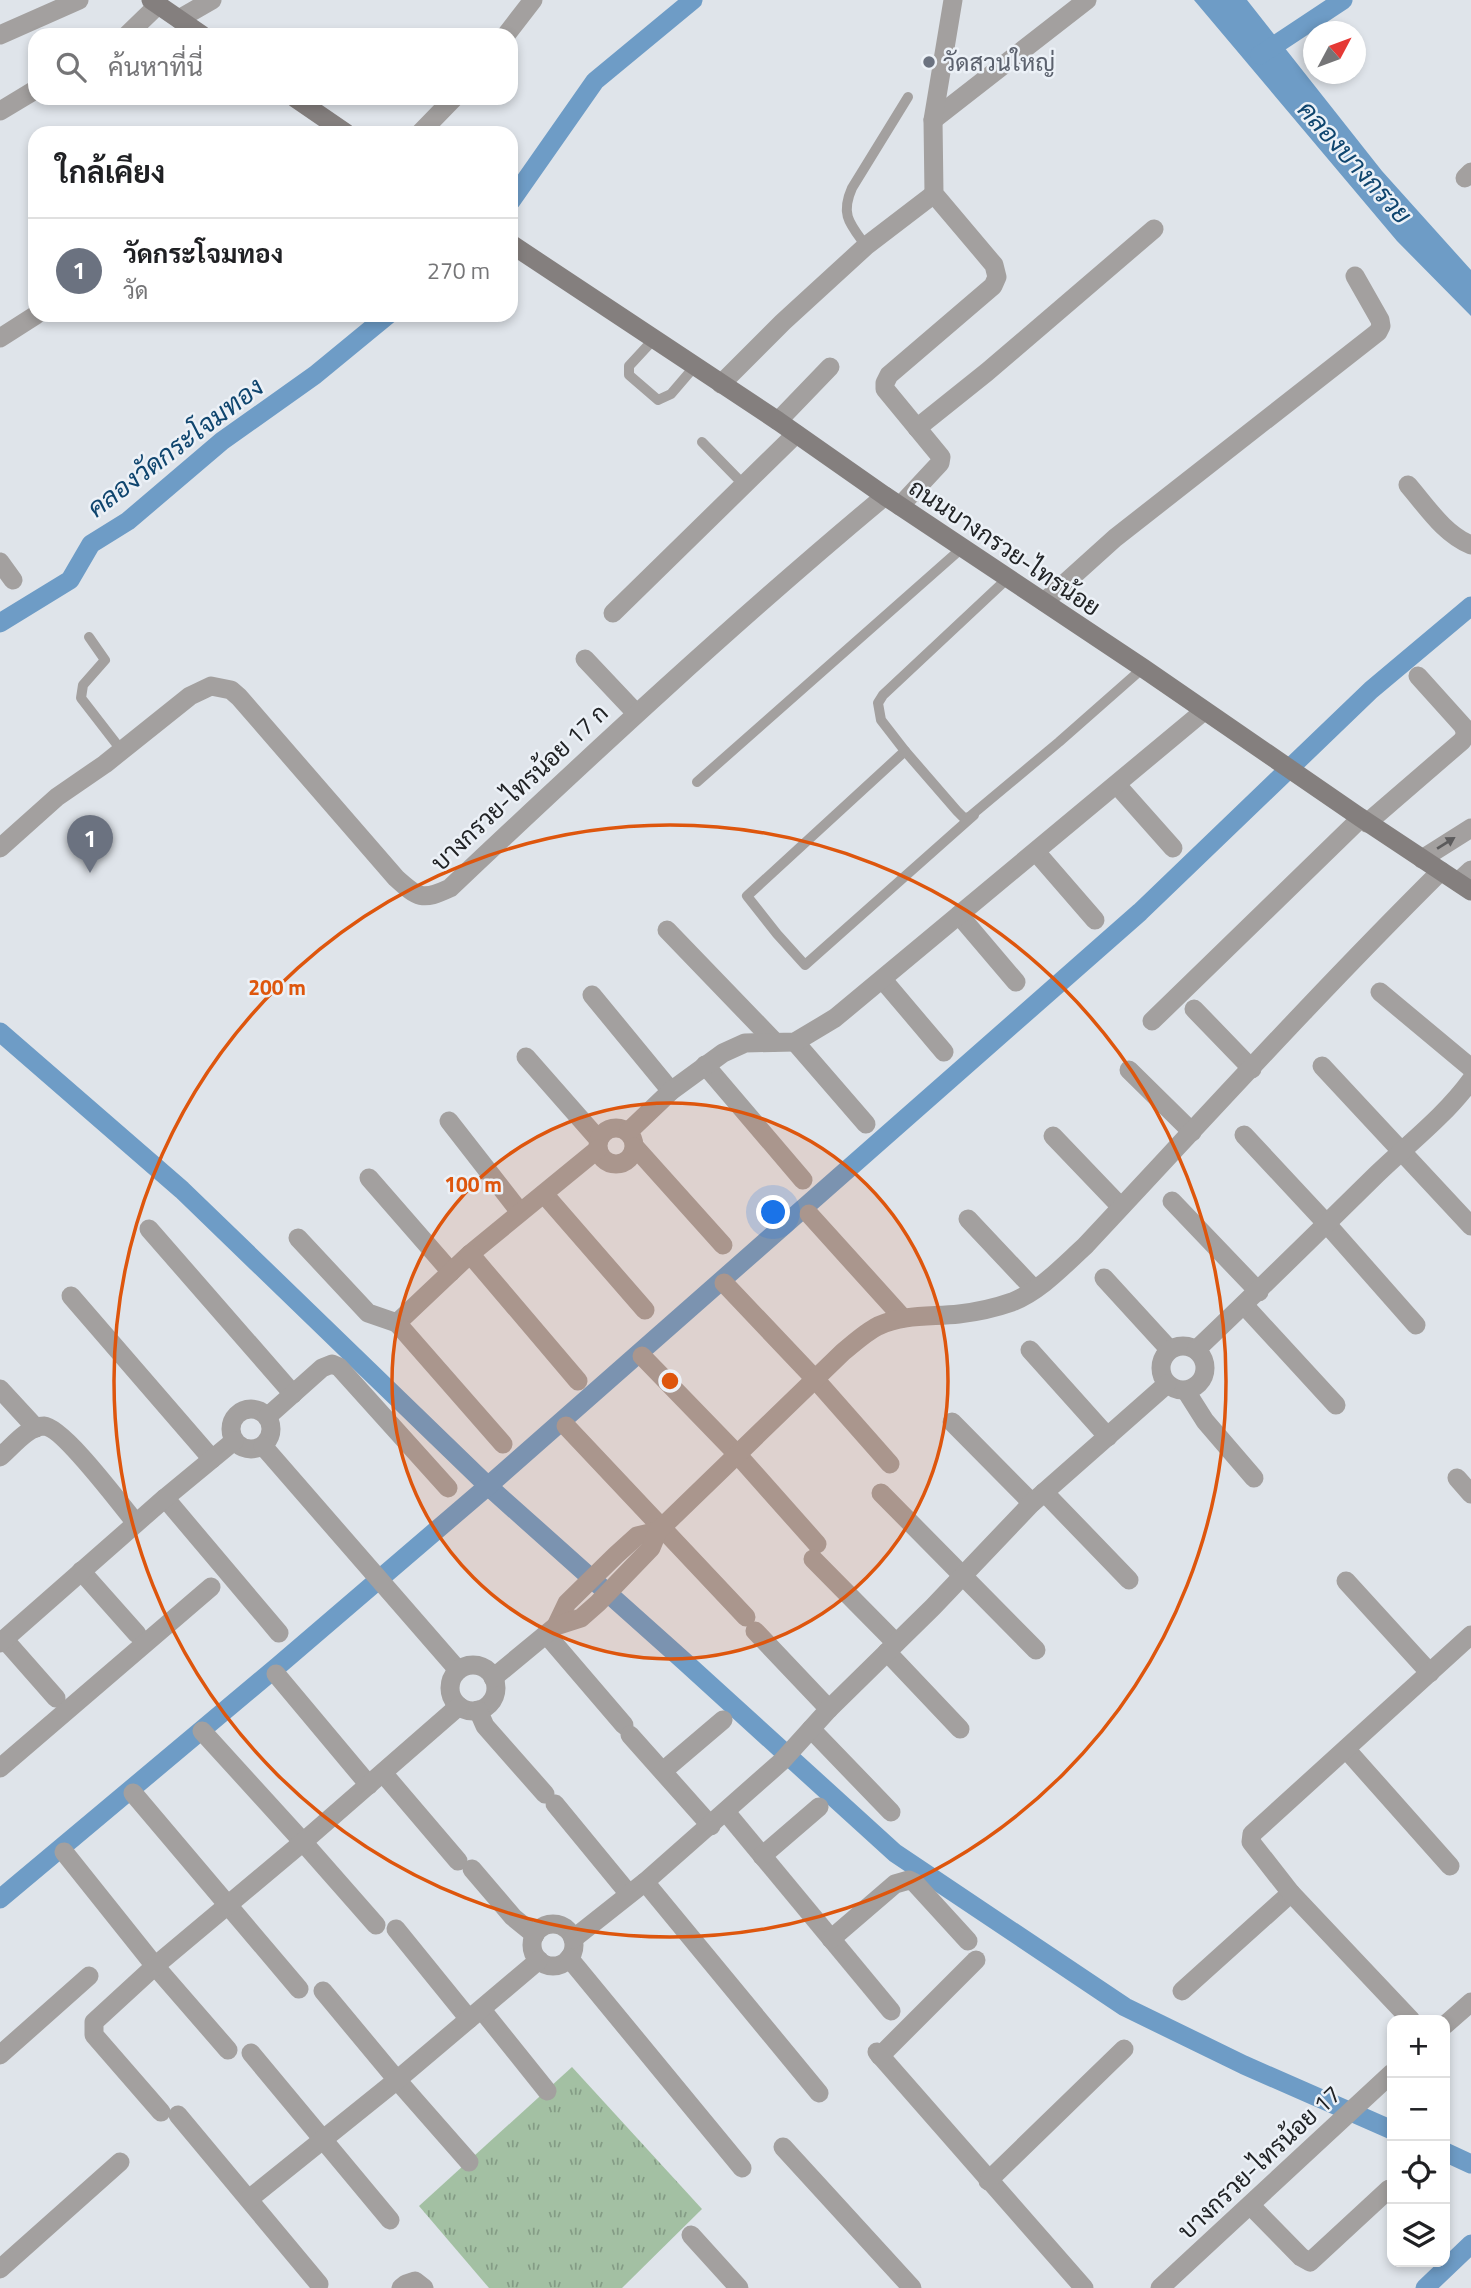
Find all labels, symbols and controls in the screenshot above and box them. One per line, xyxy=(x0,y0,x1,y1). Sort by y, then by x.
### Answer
north arrow xyxy=(1303,21,1366,84)
search box xyxy=(28,28,518,105)
place label: วัดสวนใหญ่ xyxy=(943,44,1055,80)
text: ค้นหาที่นี่ xyxy=(108,47,203,86)
icon: search xyxy=(52,48,90,86)
marker: วัดสวนใหญ่ xyxy=(921,54,937,70)
water label: คลองบางกรวย xyxy=(1289,91,1421,233)
text: ใกล้เคียง xyxy=(56,149,165,195)
text: วัดกระโจมทอง xyxy=(123,234,283,273)
text: 1 xyxy=(73,253,85,288)
text: 270 m xyxy=(427,253,490,288)
text: วัด xyxy=(123,273,148,308)
water label: คลองวัดกระโจมทอง xyxy=(78,368,272,526)
street label: ถนนบางกรวย-ไทรน้อย xyxy=(902,469,1108,625)
street label: บางกรวย-ไทรน้อย 17 ก xyxy=(422,695,616,879)
pin: 1 xyxy=(67,815,113,873)
one-way arrow xyxy=(1437,837,1456,850)
text: 200 m xyxy=(248,971,306,1003)
text: 100 m xyxy=(444,1168,502,1200)
your location xyxy=(756,1195,790,1229)
centre of rings xyxy=(658,1369,682,1393)
map controls xyxy=(1387,2015,1450,2267)
button: + xyxy=(1387,2015,1450,2078)
street label: บางกรวย-ไทรน้อย 17 xyxy=(1169,2077,1349,2247)
button: − xyxy=(1387,2078,1450,2141)
button: locate xyxy=(1387,2141,1450,2204)
button: layers xyxy=(1387,2204,1450,2267)

